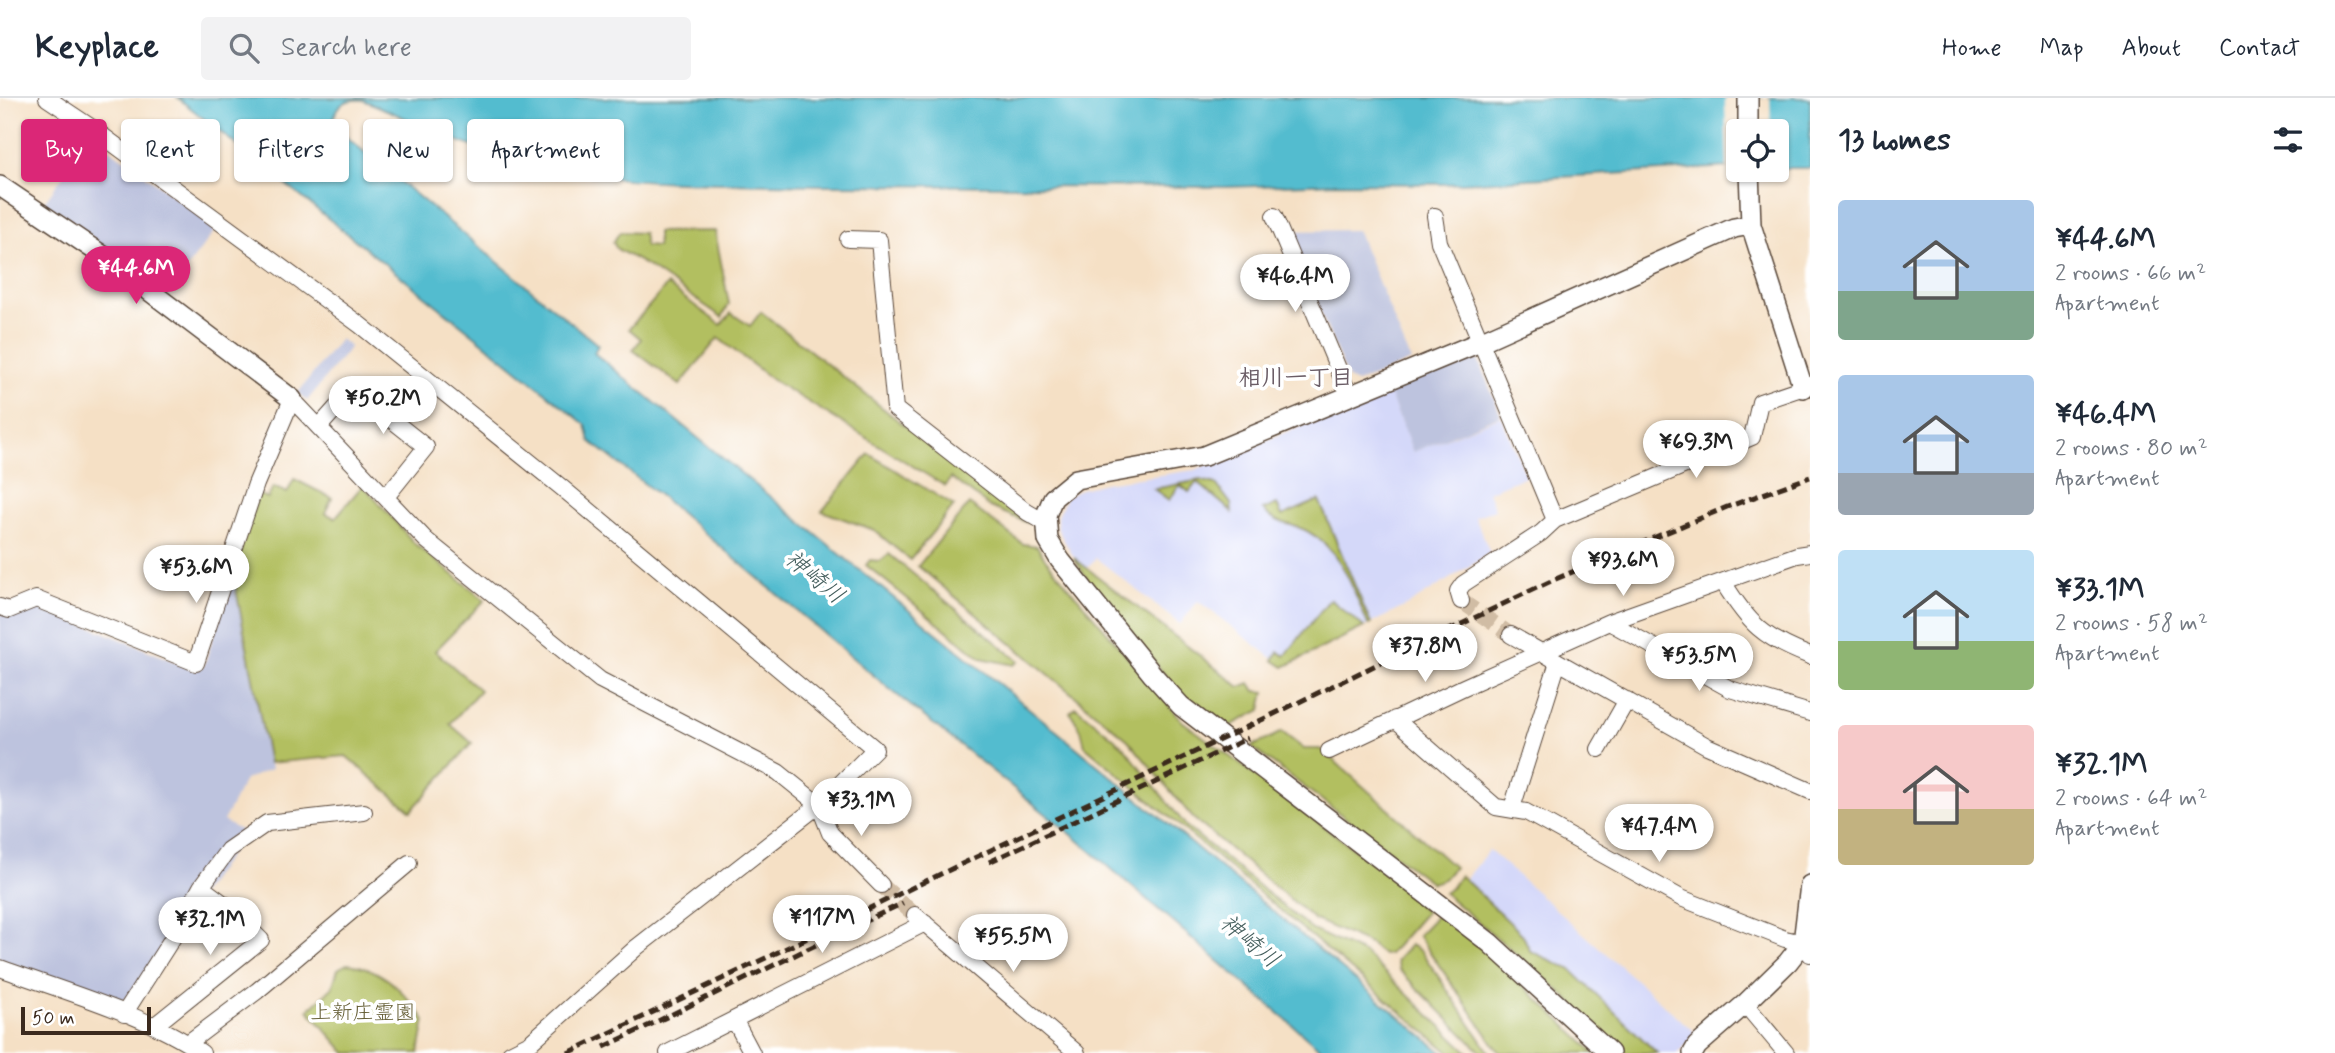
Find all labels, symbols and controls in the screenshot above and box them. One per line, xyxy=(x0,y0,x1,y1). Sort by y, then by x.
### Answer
search box xyxy=(201,17,691,80)
text: Keyplace xyxy=(35,26,159,70)
icon: search xyxy=(225,29,263,67)
text: Search here xyxy=(281,31,412,65)
text: Home xyxy=(1942,33,2002,64)
text: Map xyxy=(2040,33,2084,64)
text: About xyxy=(2122,33,2181,64)
text: Contact xyxy=(2219,33,2300,64)
chip: Buy xyxy=(21,119,107,182)
chip: Rent xyxy=(121,119,220,182)
chip: Filters xyxy=(234,119,349,182)
chip: New xyxy=(363,119,453,182)
chip: Apartment xyxy=(467,119,624,182)
map controls xyxy=(1726,119,1789,182)
button: locate xyxy=(1726,119,1789,182)
text: 13 homes xyxy=(1838,121,1951,160)
icon: filters xyxy=(2269,121,2307,159)
text: ¥44.6M xyxy=(2055,220,2156,259)
icon: home xyxy=(1894,228,1978,312)
pin: ¥44.6M xyxy=(79,246,193,306)
text: ¥44.6M xyxy=(97,254,175,284)
pin: ¥46.4M xyxy=(1238,254,1352,314)
text: 2 rooms · 66 m² xyxy=(2055,259,2206,289)
text: ¥46.4M xyxy=(1256,262,1334,292)
text: Apartment xyxy=(2055,289,2160,319)
district label: 相川一丁目 xyxy=(1239,364,1354,394)
pin: ¥50.2M xyxy=(326,376,440,436)
text: ¥50.2M xyxy=(345,384,421,414)
text: ¥46.4M xyxy=(2055,395,2156,434)
icon: home xyxy=(1894,403,1978,487)
pin: ¥69.3M xyxy=(1639,420,1753,480)
text: ¥69.3M xyxy=(1659,428,1733,458)
text: 2 rooms · 80 m² xyxy=(2055,434,2208,464)
text: Apartment xyxy=(2055,464,2160,494)
pin: ¥93.6M xyxy=(1566,538,1680,598)
water label: 神崎川 xyxy=(778,544,850,612)
pin: ¥53.6M xyxy=(139,546,253,605)
text: ¥93.6M xyxy=(1587,546,1659,576)
text: ¥53.6M xyxy=(159,553,233,583)
text: ¥33.1M xyxy=(2055,570,2145,609)
icon: home xyxy=(1894,578,1978,662)
text: 2 rooms · 58 m² xyxy=(2055,609,2208,639)
pin: ¥37.8M xyxy=(1368,624,1482,684)
text: ¥37.8M xyxy=(1388,632,1462,662)
pin: ¥53.5M xyxy=(1642,634,1756,693)
text: Apartment xyxy=(2055,639,2160,669)
text: ¥53.5M xyxy=(1661,641,1737,671)
text: ¥32.1M xyxy=(2055,745,2148,784)
icon: home xyxy=(1894,753,1978,837)
pin: ¥33.1M xyxy=(804,778,918,838)
text: 2 rooms · 64 m² xyxy=(2055,784,2207,814)
text: ¥33.1M xyxy=(827,786,895,816)
pin: ¥47.4M xyxy=(1602,804,1716,864)
text: ¥47.4M xyxy=(1621,812,1697,842)
text: Apartment xyxy=(2055,814,2160,844)
pin: ¥117M xyxy=(773,896,871,955)
pin: ¥32.1M xyxy=(153,898,267,957)
text: ¥117M xyxy=(789,903,855,933)
text: ¥32.1M xyxy=(174,905,246,935)
water label: 神崎川 xyxy=(1213,908,1285,976)
pin: ¥55.5M xyxy=(956,914,1070,974)
text: ¥55.5M xyxy=(974,922,1052,952)
park label: 上新庄霊園 xyxy=(311,999,416,1027)
scale bar xyxy=(21,1004,150,1036)
text: 50 m xyxy=(32,1006,75,1031)

